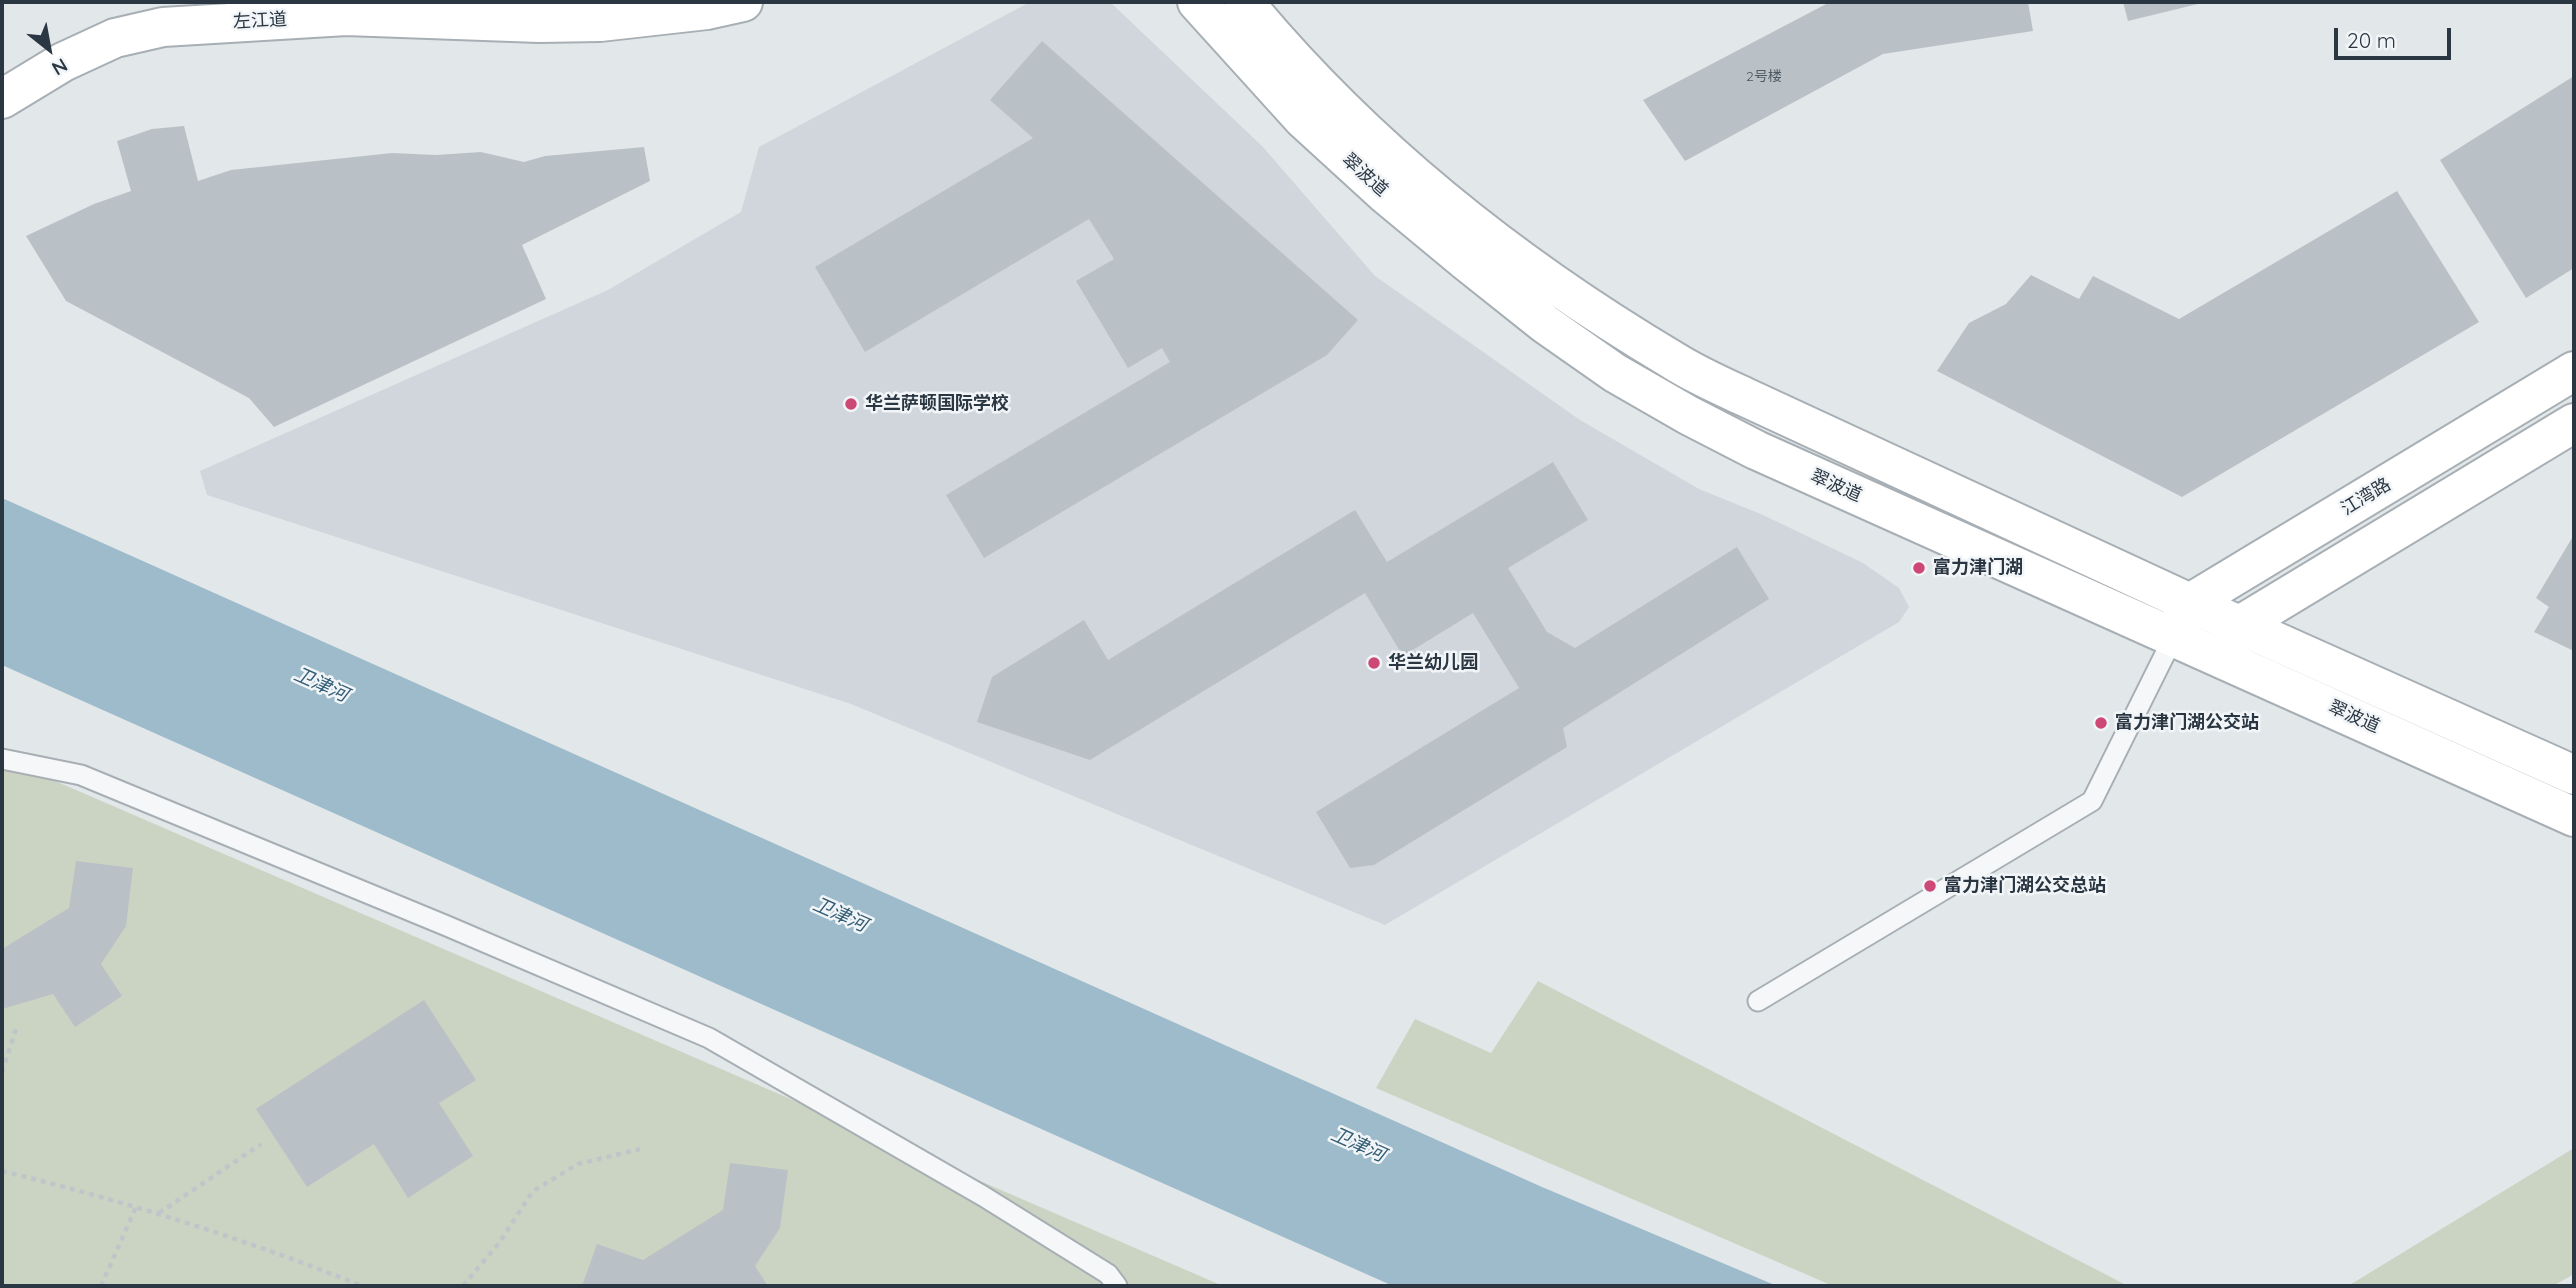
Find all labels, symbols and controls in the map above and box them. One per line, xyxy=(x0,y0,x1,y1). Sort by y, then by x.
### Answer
street label: 左江道 xyxy=(232,9,288,33)
north arrow xyxy=(14,14,84,84)
scale bar xyxy=(2338,14,2455,58)
text: 20 m xyxy=(2347,27,2396,53)
text: N xyxy=(48,53,72,81)
house number: 2号楼 xyxy=(1746,69,1782,85)
street label: 翠波道 xyxy=(1338,149,1392,201)
place label: 华兰萨顿国际学校 xyxy=(865,393,1009,415)
marker: 华兰萨顿国际学校 xyxy=(843,396,859,412)
street label: 翠波道 xyxy=(1807,465,1865,507)
street label: 江湾路 xyxy=(2337,474,2395,520)
place label: 富力津门湖 xyxy=(1933,557,2023,579)
marker: 富力津门湖 xyxy=(1911,560,1927,576)
place label: 华兰幼儿园 xyxy=(1388,652,1478,674)
marker: 华兰幼儿园 xyxy=(1366,655,1382,671)
water label: 卫津河 xyxy=(290,663,352,707)
street label: 翠波道 xyxy=(2325,696,2383,738)
place label: 富力津门湖公交站 xyxy=(2115,712,2259,734)
marker: 富力津门湖公交站 xyxy=(2093,715,2109,731)
place label: 富力津门湖公交总站 xyxy=(1944,875,2106,897)
marker: 富力津门湖公交总站 xyxy=(1922,878,1938,894)
water label: 卫津河 xyxy=(809,893,871,937)
water label: 卫津河 xyxy=(1327,1123,1389,1167)

